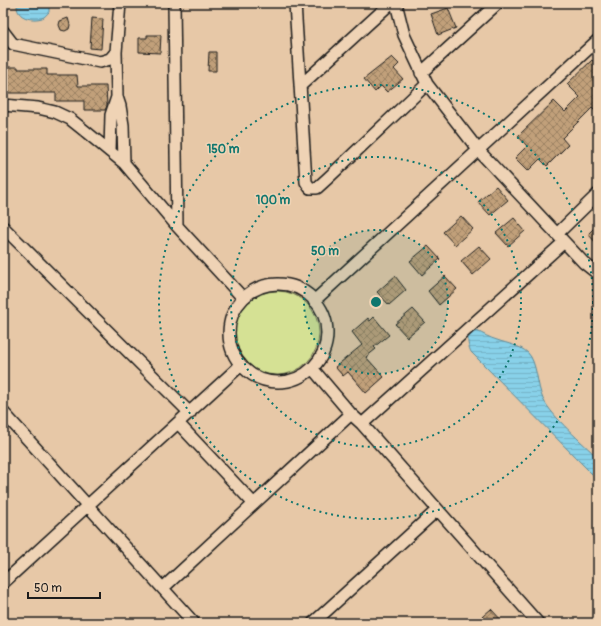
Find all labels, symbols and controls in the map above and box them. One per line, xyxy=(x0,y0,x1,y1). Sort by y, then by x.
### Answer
text: 150 m xyxy=(207,142,240,157)
text: 100 m xyxy=(256,193,291,208)
text: 50 m xyxy=(311,244,339,259)
centre of rings xyxy=(369,295,383,309)
scale bar xyxy=(28,574,100,600)
text: 50 m xyxy=(34,581,62,596)

